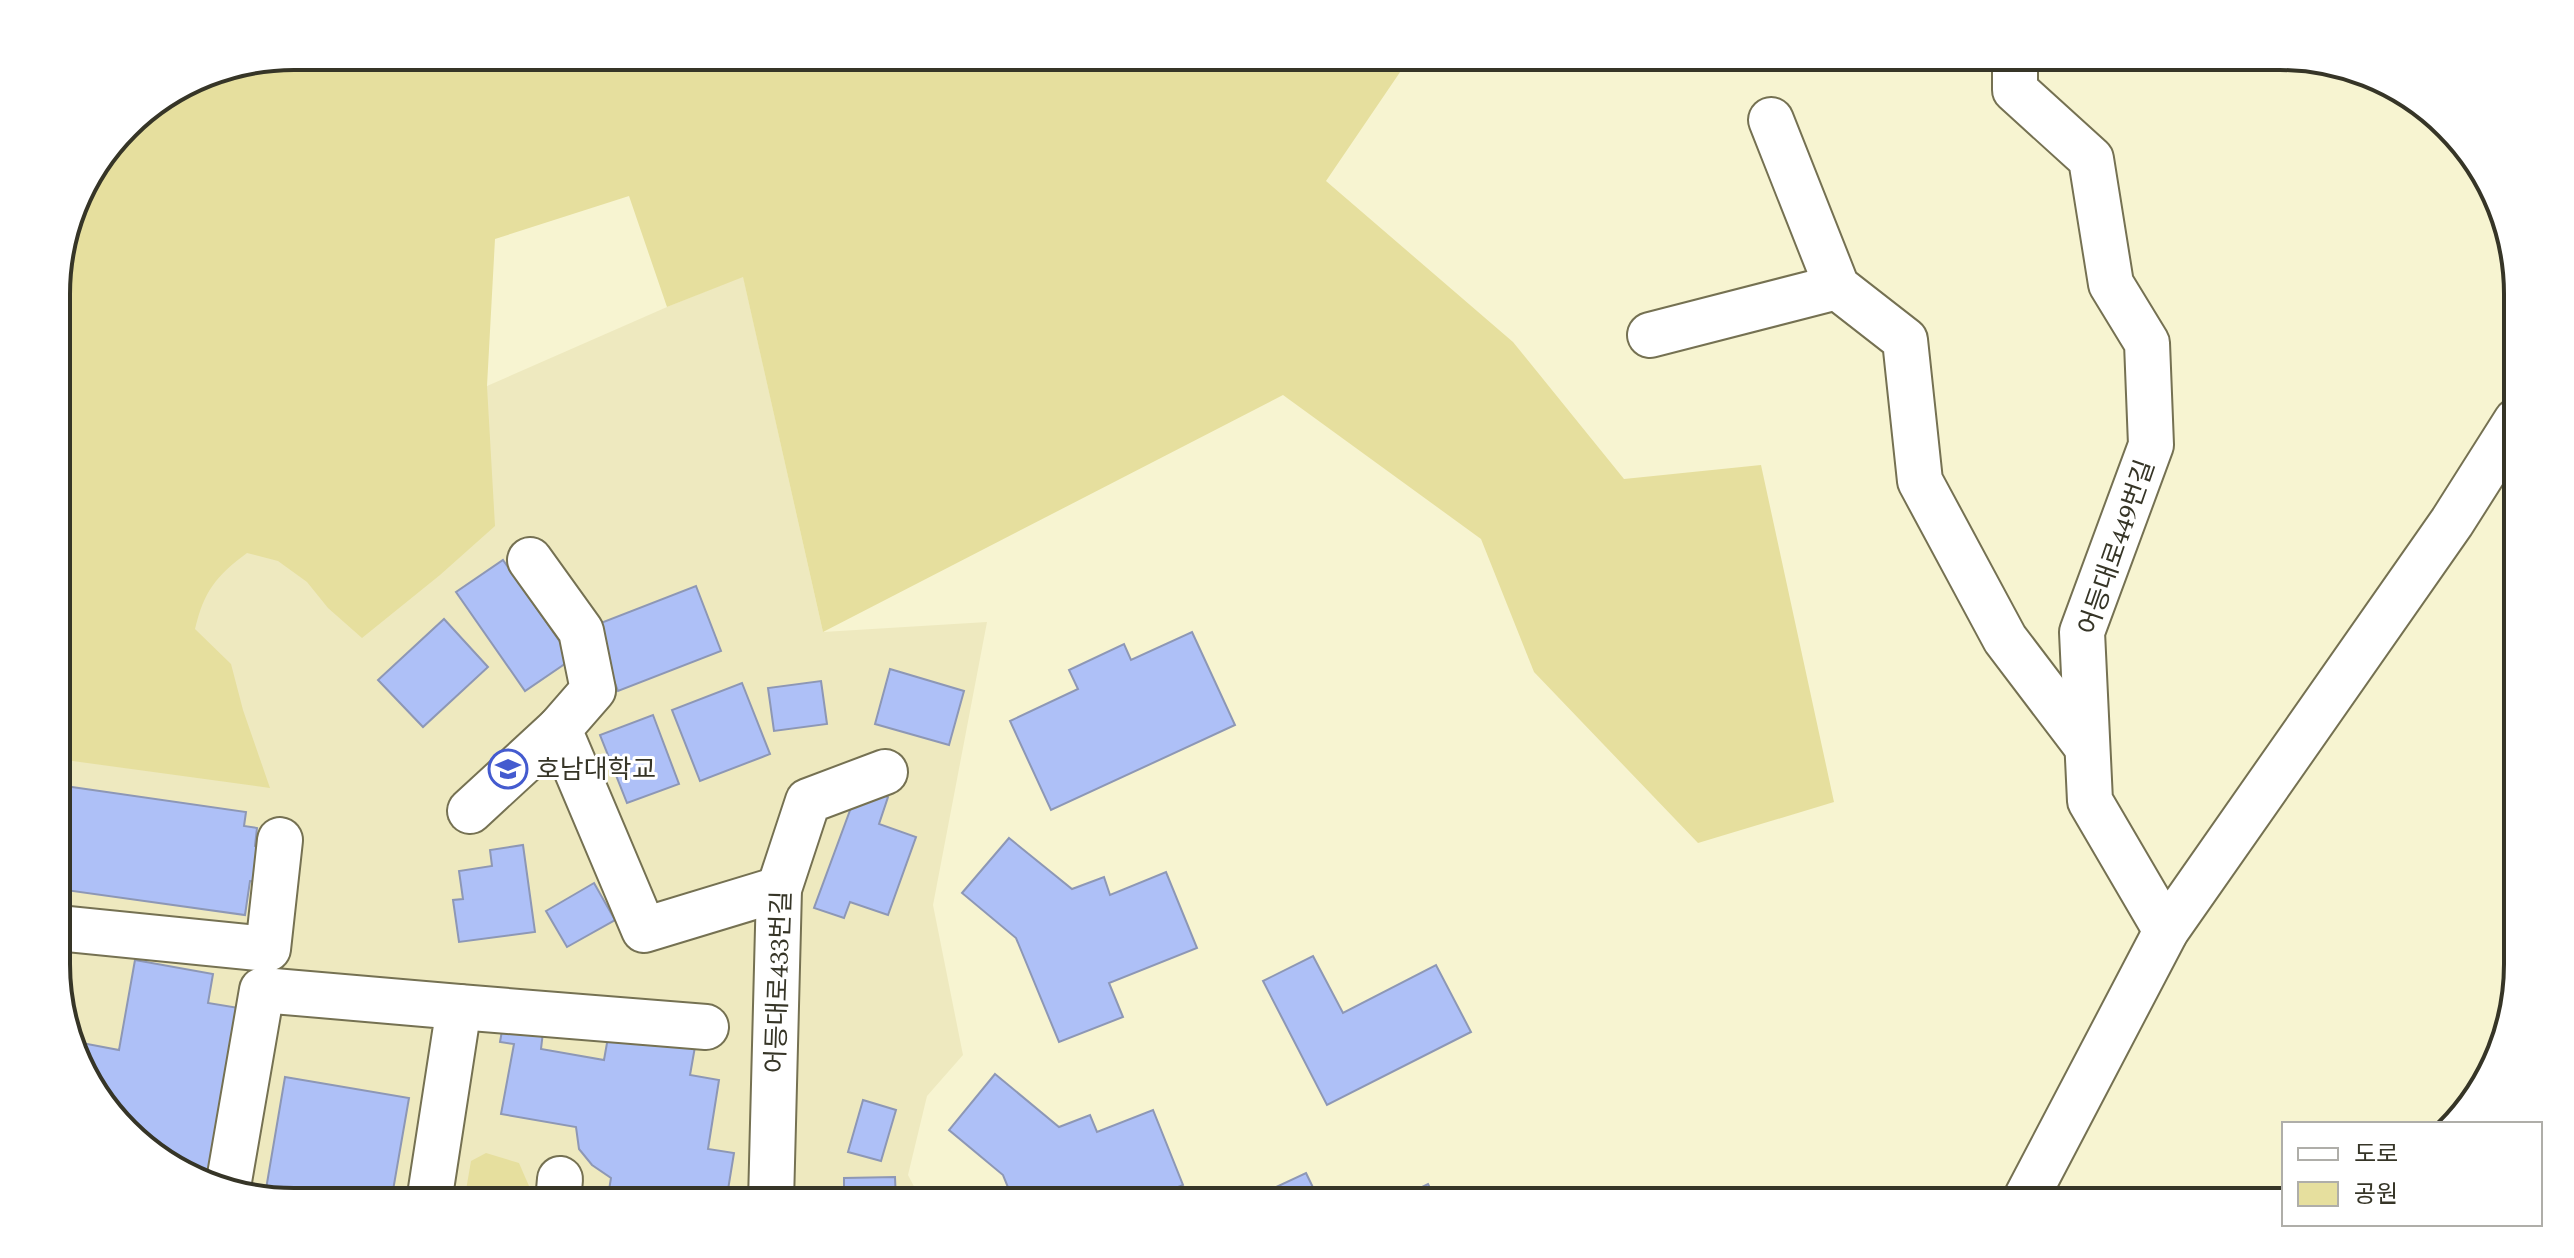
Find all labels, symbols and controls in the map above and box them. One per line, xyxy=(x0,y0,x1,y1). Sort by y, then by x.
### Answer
street label: 어등대로449번길 xyxy=(2068,455,2166,640)
school or university icon: 호남대학교 xyxy=(487,748,529,790)
place label: 호남대학교 xyxy=(536,750,656,790)
street label: 어등대로433번길 xyxy=(756,890,802,1074)
legend xyxy=(2282,1122,2542,1226)
text: 도로 xyxy=(2354,1137,2398,1173)
text: 공원 xyxy=(2354,1177,2398,1213)

